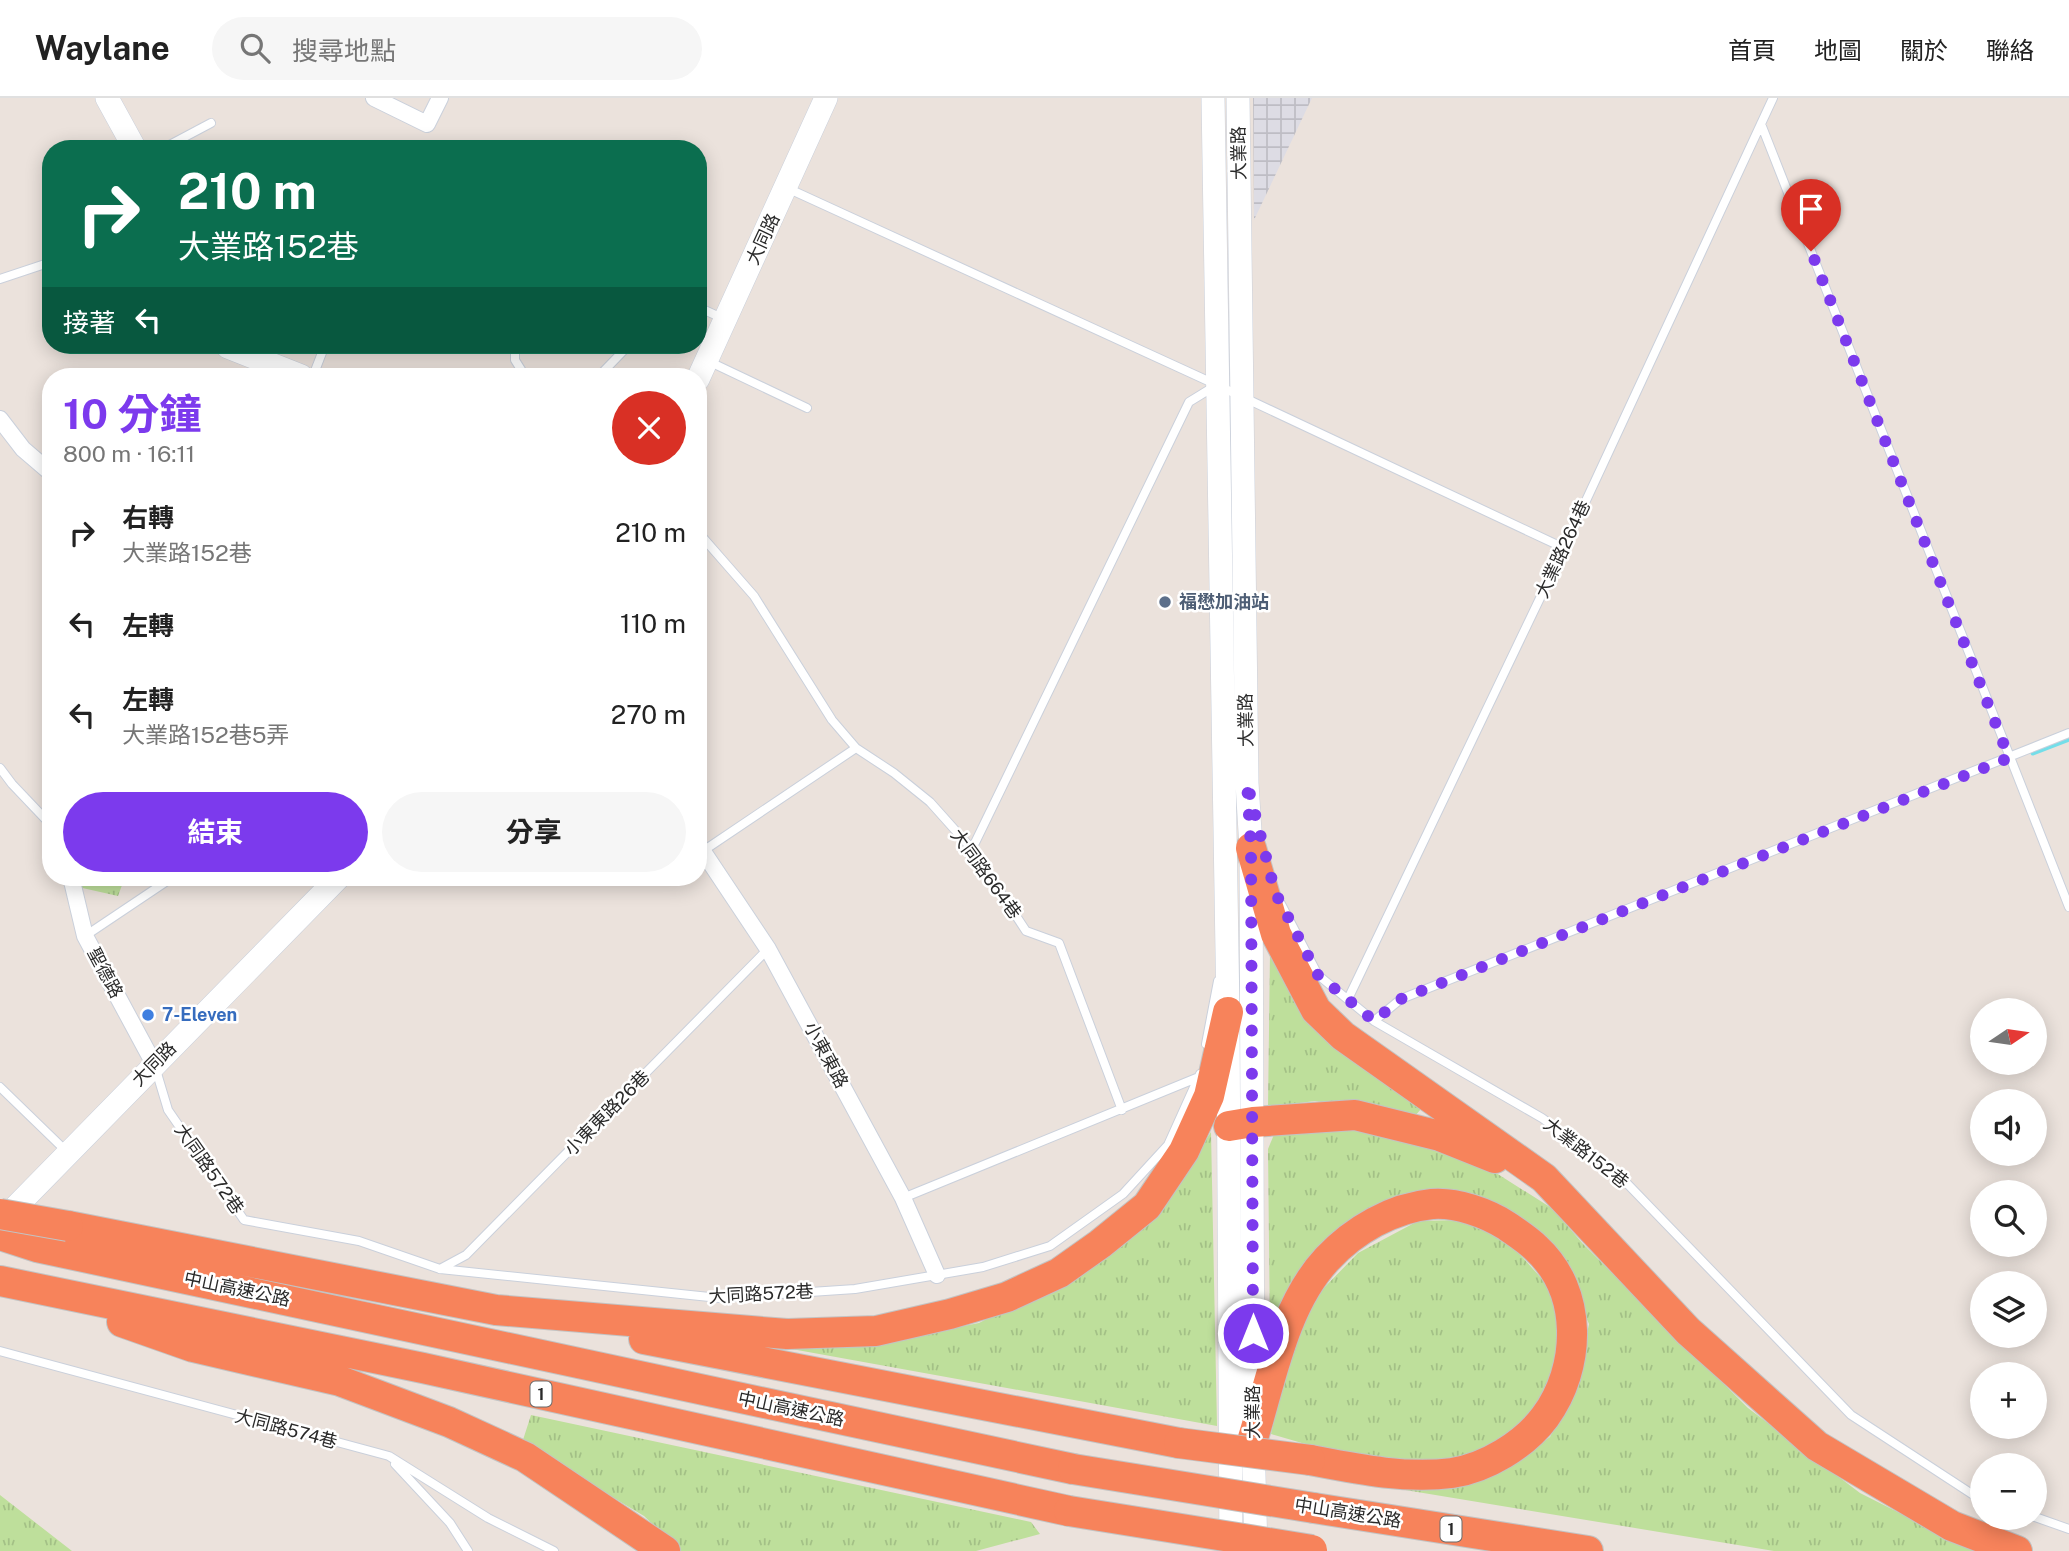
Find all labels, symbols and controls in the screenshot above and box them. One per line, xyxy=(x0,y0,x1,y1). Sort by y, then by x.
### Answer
search box xyxy=(212,17,702,80)
text: Waylane xyxy=(35,29,170,67)
icon: search xyxy=(236,29,274,67)
text: 搜尋地點 xyxy=(292,35,396,66)
text: 首頁 xyxy=(1728,36,1776,64)
text: 地圖 xyxy=(1814,36,1862,64)
text: 關於 xyxy=(1900,36,1948,64)
text: 聯絡 xyxy=(1986,36,2034,64)
street label: 大業路 xyxy=(1228,126,1249,180)
text: 210 m xyxy=(178,162,317,220)
icon: right xyxy=(63,168,154,259)
pin xyxy=(1781,179,1841,251)
icon: arrive xyxy=(1792,190,1830,228)
street label: 大同路 xyxy=(742,210,783,268)
text: 大業路152巷 xyxy=(178,228,359,265)
icon: left xyxy=(129,301,167,339)
text: 接著 xyxy=(63,307,115,338)
text: 10 分鐘 xyxy=(63,389,202,438)
button: close xyxy=(612,391,686,465)
text: 800 m · 16:11 xyxy=(63,440,195,467)
street label: 大業路264巷 xyxy=(1531,497,1594,601)
text: 右轉 xyxy=(122,502,174,533)
icon: right xyxy=(63,514,101,552)
text: 210 m xyxy=(615,517,686,548)
text: 大業路152巷 xyxy=(122,539,252,566)
place label: 福懋加油站 xyxy=(1179,591,1269,612)
marker: 福懋加油站 xyxy=(1157,594,1173,610)
icon: left xyxy=(63,605,101,643)
text: 110 m xyxy=(620,608,686,639)
text: 左轉 xyxy=(122,610,174,641)
text: 左轉 xyxy=(122,684,174,715)
street label: 大業路 xyxy=(1235,693,1256,747)
icon: left xyxy=(63,696,101,734)
text: 270 m xyxy=(611,699,686,730)
text: 大業路152巷5弄 xyxy=(122,721,290,748)
button: 結束 xyxy=(63,792,368,872)
button: 分享 xyxy=(382,792,686,872)
street label: 大同路664巷 xyxy=(947,825,1026,923)
street label: 聖德路 xyxy=(83,944,127,1002)
north arrow xyxy=(1970,998,2048,1074)
map controls xyxy=(1970,998,2047,1530)
place label: 7-Eleven xyxy=(162,1004,237,1025)
marker: 7-Eleven xyxy=(140,1007,156,1023)
street label: 小東東路 xyxy=(800,1018,853,1091)
street label: 大同路 xyxy=(127,1037,180,1090)
street label: 小東東路26巷 xyxy=(560,1066,654,1160)
button: sound xyxy=(1970,1089,2047,1166)
street label: 大業路152巷 xyxy=(1540,1113,1633,1192)
street label: 大同路572巷 xyxy=(171,1120,248,1218)
button: search xyxy=(1970,1180,2047,1257)
street label: 中山高速公路 xyxy=(182,1267,292,1310)
button: layers xyxy=(1970,1271,2047,1348)
street label: 大同路572巷 xyxy=(708,1280,814,1307)
position arrow xyxy=(1216,1296,1290,1370)
button: + xyxy=(1970,1362,2047,1439)
road number: 1 xyxy=(530,1382,552,1406)
street label: 大業路 xyxy=(1242,1385,1263,1439)
street label: 中山高速公路 xyxy=(736,1387,846,1430)
street label: 大同路574巷 xyxy=(233,1405,340,1452)
button: − xyxy=(1970,1453,2047,1530)
street label: 中山高速公路 xyxy=(1293,1494,1403,1531)
road number: 1 xyxy=(1440,1516,1462,1541)

